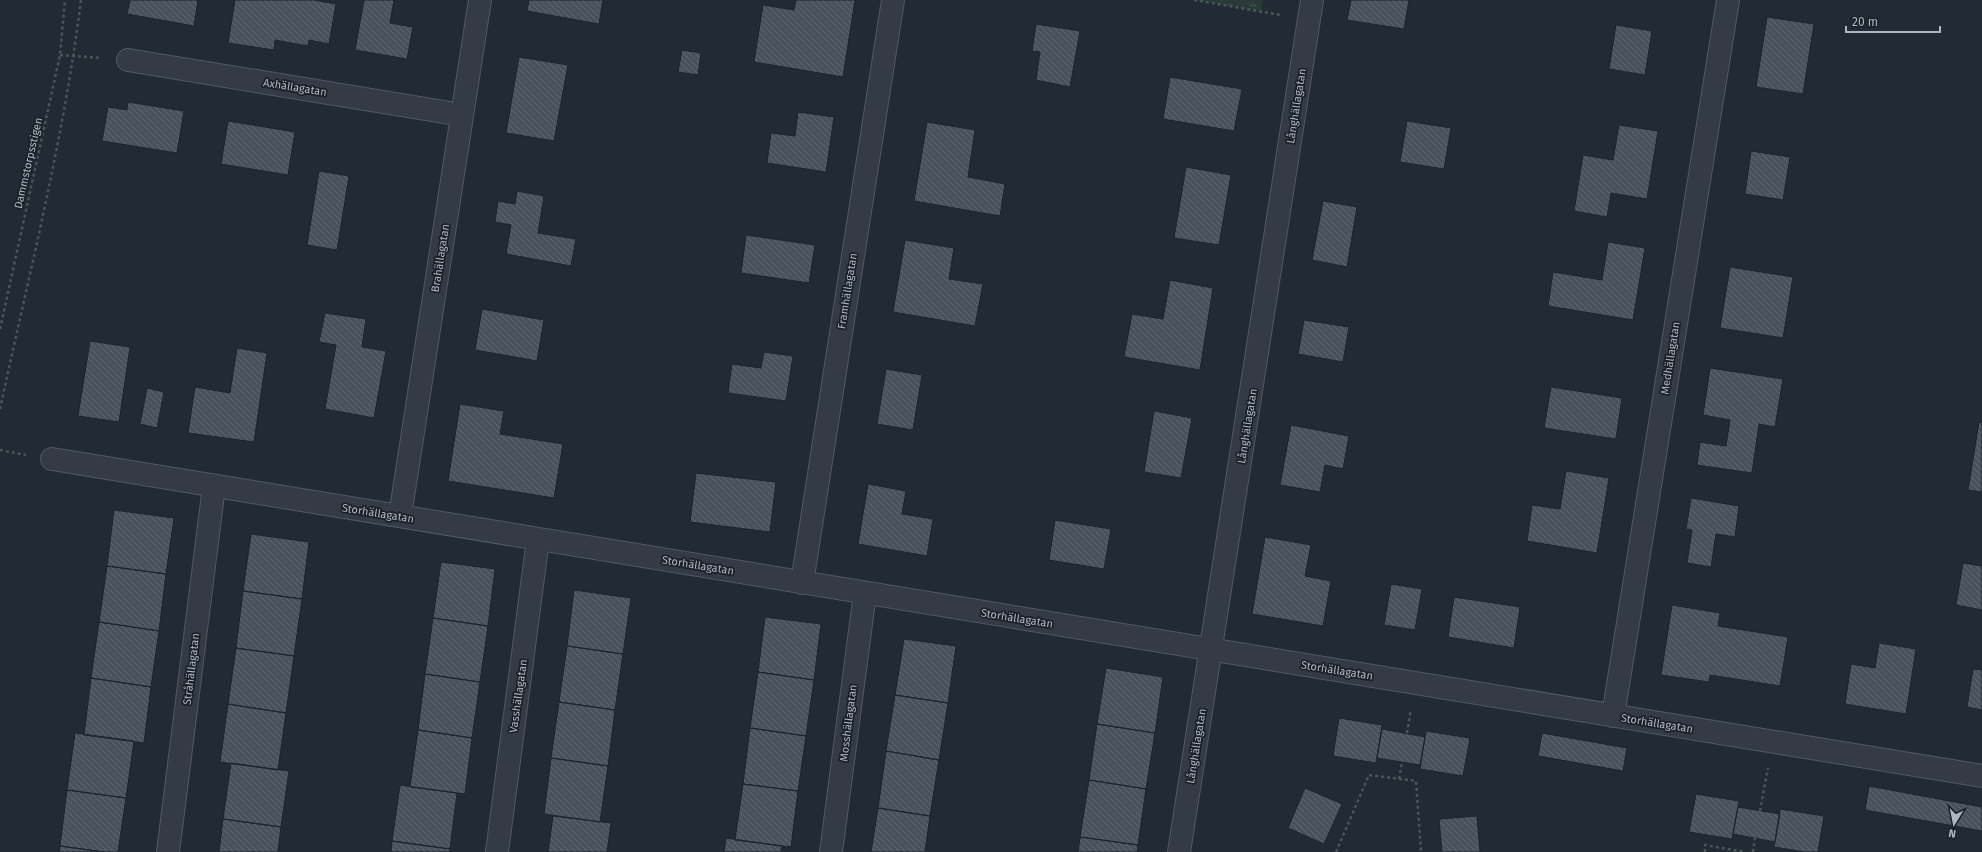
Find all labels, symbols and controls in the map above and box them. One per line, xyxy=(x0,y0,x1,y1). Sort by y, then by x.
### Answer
scale bar xyxy=(1846,8,1940,34)
text: 20 m xyxy=(1852,15,1878,29)
street label: Långhällagatan xyxy=(1284,68,1309,145)
street label: Axhällagatan xyxy=(262,76,328,99)
street label: Dammstorpsstigen xyxy=(12,116,45,210)
street label: Brahällagatan xyxy=(429,223,452,293)
street label: Framhällagatan xyxy=(835,252,860,330)
street label: Medhällagatan xyxy=(1658,321,1683,395)
street label: Långhällagatan xyxy=(1235,388,1260,465)
street label: Storhällagatan xyxy=(341,501,415,526)
street label: Storhällagatan xyxy=(661,553,735,578)
street label: Storhällagatan xyxy=(980,606,1054,631)
street label: Stråhällagatan xyxy=(181,632,202,706)
street label: Vasshällagatan xyxy=(507,658,530,734)
street label: Storhällagatan xyxy=(1300,658,1374,683)
street label: Mosshällagatan xyxy=(837,684,860,762)
street label: Långhällagatan xyxy=(1184,708,1209,785)
street label: Storhällagatan xyxy=(1620,711,1694,736)
north arrow xyxy=(1934,804,1974,844)
text: N xyxy=(1948,826,1957,840)

